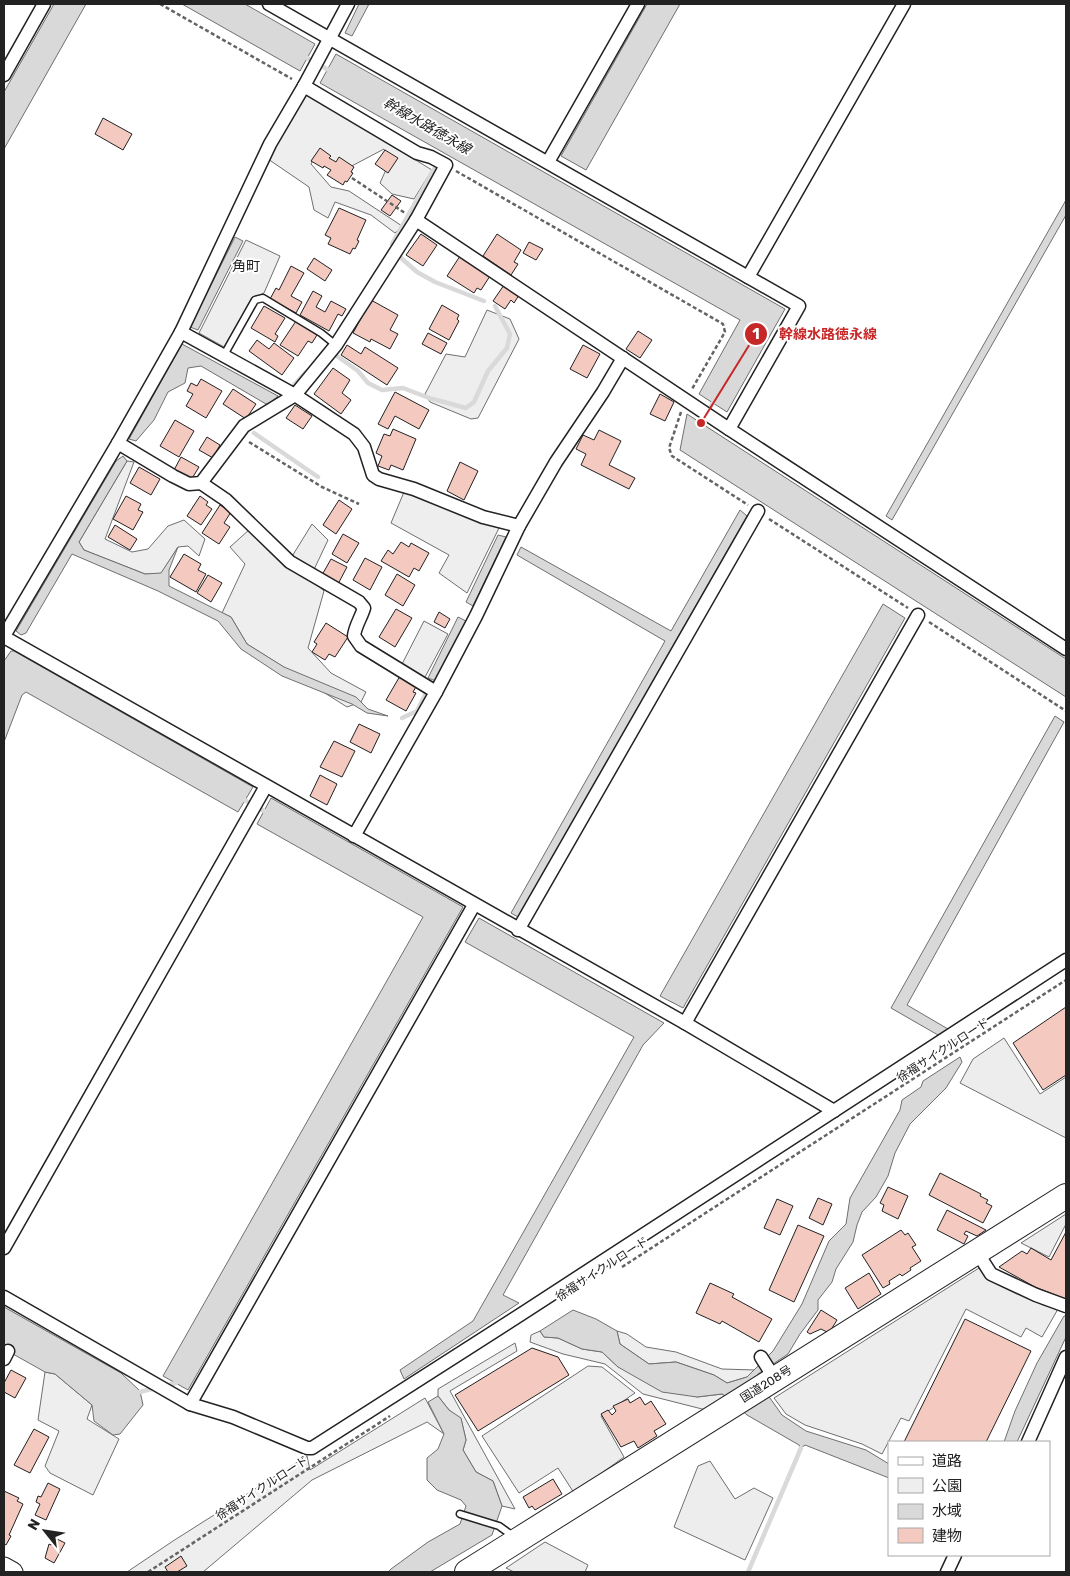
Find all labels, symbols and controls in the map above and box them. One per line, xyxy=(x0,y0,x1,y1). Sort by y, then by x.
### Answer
water label: 幹線水路徳永線 xyxy=(380,94,475,159)
district label: 角町 xyxy=(232,258,260,275)
callout: 幹線水路徳永線 xyxy=(744,320,887,349)
text: 1 xyxy=(752,325,760,343)
text: 幹線水路徳永線 xyxy=(779,326,877,343)
street label: 徐福サイクルロード xyxy=(894,1015,992,1085)
street label: 徐福サイクルロード xyxy=(553,1234,651,1304)
street label: 国道208号 xyxy=(738,1363,794,1405)
legend xyxy=(888,1441,1050,1556)
text: 道路 xyxy=(932,1452,962,1470)
street label: 徐福サイクルロード xyxy=(213,1453,311,1523)
text: 公園 xyxy=(932,1477,962,1495)
text: 水域 xyxy=(932,1502,962,1520)
north arrow xyxy=(20,1506,70,1556)
text: N xyxy=(24,1516,44,1533)
text: 建物 xyxy=(932,1527,962,1545)

